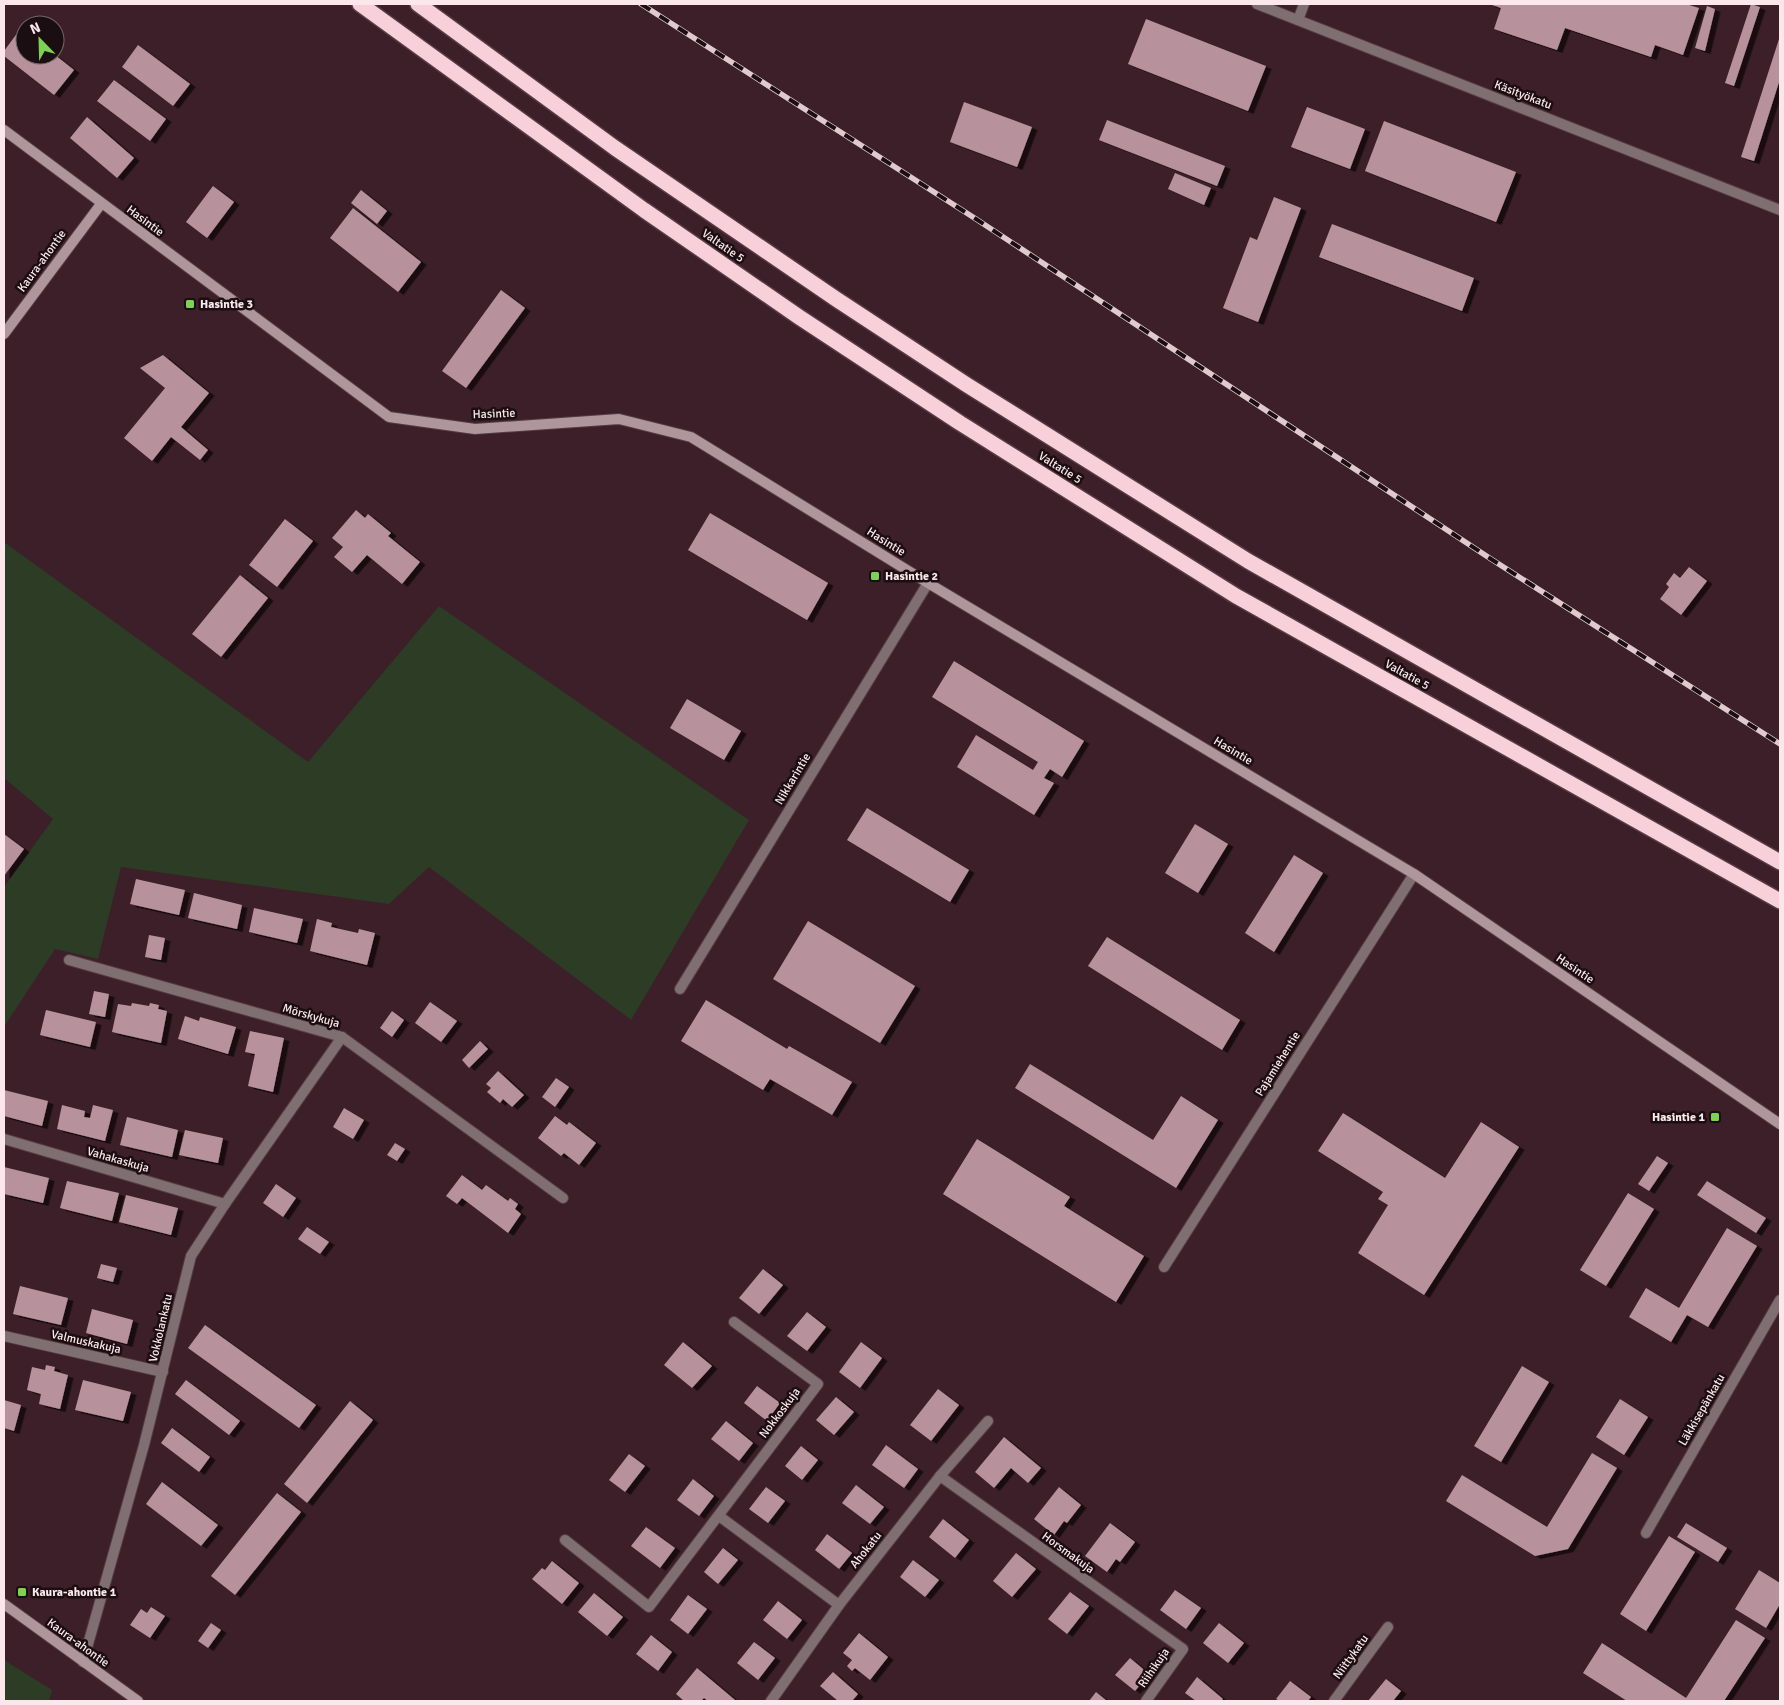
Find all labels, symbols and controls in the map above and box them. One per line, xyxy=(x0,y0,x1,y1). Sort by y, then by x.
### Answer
north arrow xyxy=(15,15,65,65)
text: N xyxy=(27,19,43,38)
street label: Käsityökatu xyxy=(1492,77,1554,113)
street label: Hasintie xyxy=(123,202,167,240)
street label: Valtatie 5 xyxy=(699,226,747,266)
street label: Kaura-ahontie xyxy=(14,227,70,295)
place label: Hasintie 3 xyxy=(200,297,253,312)
marker: Hasintie 3 xyxy=(184,298,196,310)
street label: Hasintie xyxy=(472,406,516,422)
street label: Valtatie 5 xyxy=(1035,449,1085,487)
street label: Hasintie xyxy=(864,524,908,560)
place label: Hasintie 2 xyxy=(885,569,938,584)
marker: Hasintie 2 xyxy=(869,570,881,582)
street label: Valtatie 5 xyxy=(1382,657,1432,693)
street label: Hasintie xyxy=(1211,734,1255,768)
street label: Nikkarintie xyxy=(772,750,814,808)
street label: Hasintie xyxy=(1553,951,1597,987)
street label: Mörskykuja xyxy=(281,1001,341,1031)
street label: Pajamiehentie xyxy=(1252,1029,1304,1099)
place label: Hasintie 1 xyxy=(1652,1110,1706,1125)
marker: Hasintie 1 xyxy=(1709,1111,1721,1123)
street label: Vahakaskuja xyxy=(85,1144,151,1176)
street label: Vokkolankatu xyxy=(146,1292,176,1364)
street label: Valmuskakuja xyxy=(50,1327,122,1357)
street label: Läkkisepänkatu xyxy=(1675,1371,1729,1449)
street label: Nokkoskuja xyxy=(756,1385,804,1441)
street label: Ahokatu xyxy=(847,1528,885,1572)
street label: Horsmakuja xyxy=(1039,1529,1097,1577)
place label: Kaura-ahontie 1 xyxy=(32,1585,117,1600)
marker: Kaura-ahontie 1 xyxy=(16,1586,28,1598)
street label: Kaura-ahontie xyxy=(44,1615,112,1671)
street label: Niittykatu xyxy=(1330,1632,1372,1682)
street label: Riihikuja xyxy=(1135,1645,1173,1691)

